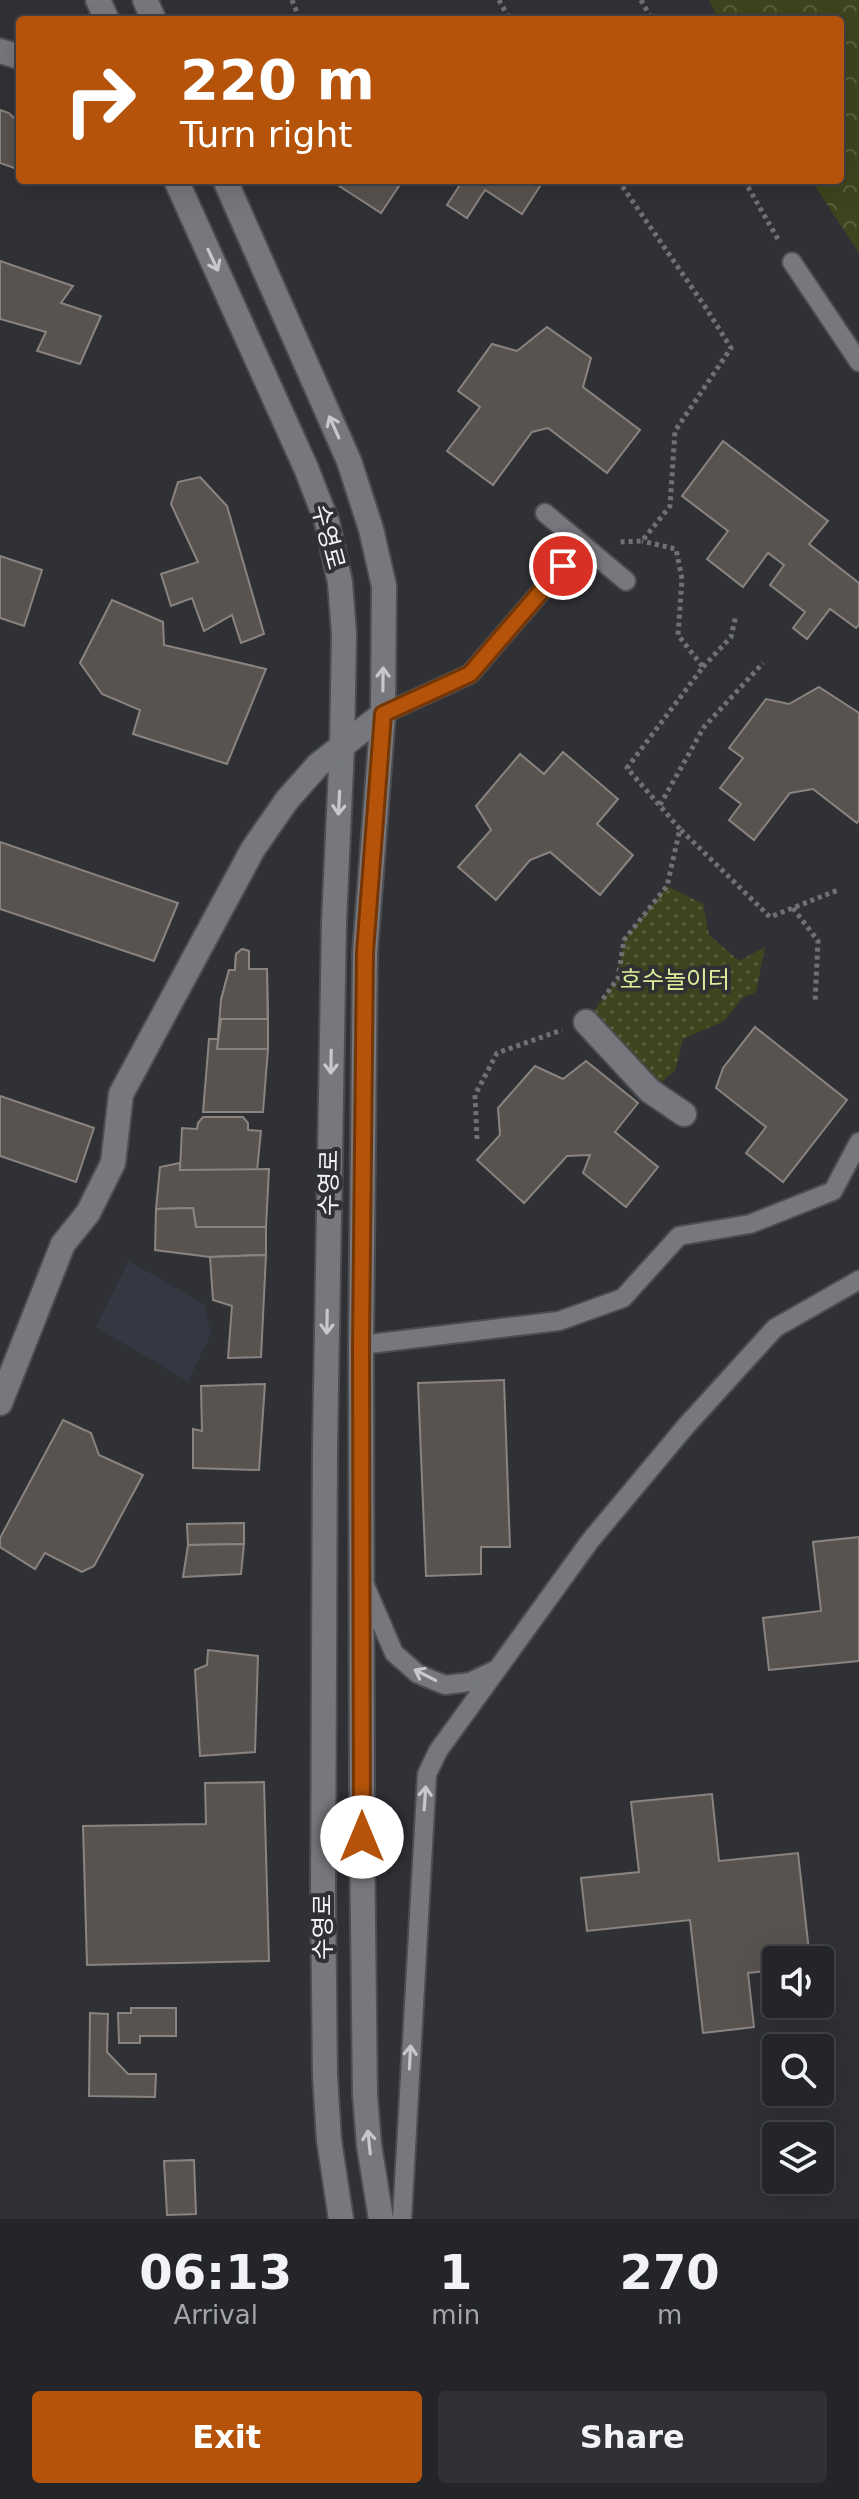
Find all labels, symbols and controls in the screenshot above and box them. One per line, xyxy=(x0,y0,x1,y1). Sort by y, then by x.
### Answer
text: 220 m xyxy=(180,47,375,112)
icon: right xyxy=(48,48,152,152)
text: Turn right xyxy=(180,114,352,155)
one-way arrow xyxy=(206,248,221,272)
one-way arrow xyxy=(325,415,340,440)
street label: 수영로 xyxy=(306,501,350,573)
pin xyxy=(529,532,597,600)
icon: arrive xyxy=(541,544,585,588)
one-way arrow xyxy=(375,666,391,693)
one-way arrow xyxy=(332,789,347,816)
park label: 호수놀이터 xyxy=(620,966,730,994)
one-way arrow xyxy=(323,1048,339,1075)
street label: 수영로 xyxy=(314,1150,344,1216)
one-way arrow xyxy=(319,1308,335,1335)
one-way arrow xyxy=(414,1667,437,1683)
one-way arrow xyxy=(418,1785,433,1812)
position arrow xyxy=(320,1795,404,1879)
street label: 수영로 xyxy=(309,1894,337,1960)
map controls xyxy=(762,1946,834,2194)
button: sound xyxy=(762,1946,834,2018)
button: search xyxy=(762,2034,834,2106)
one-way arrow xyxy=(403,2044,418,2071)
button: layers xyxy=(762,2122,834,2194)
one-way arrow xyxy=(362,2129,377,2156)
text: 06:13 xyxy=(139,2244,292,2300)
text: 1 xyxy=(439,2244,472,2300)
text: 270 xyxy=(620,2244,720,2300)
text: Arrival xyxy=(173,2300,258,2330)
text: min xyxy=(431,2300,480,2330)
text: m xyxy=(657,2300,682,2330)
button: Exit xyxy=(32,2391,422,2483)
button: Share xyxy=(438,2391,827,2483)

